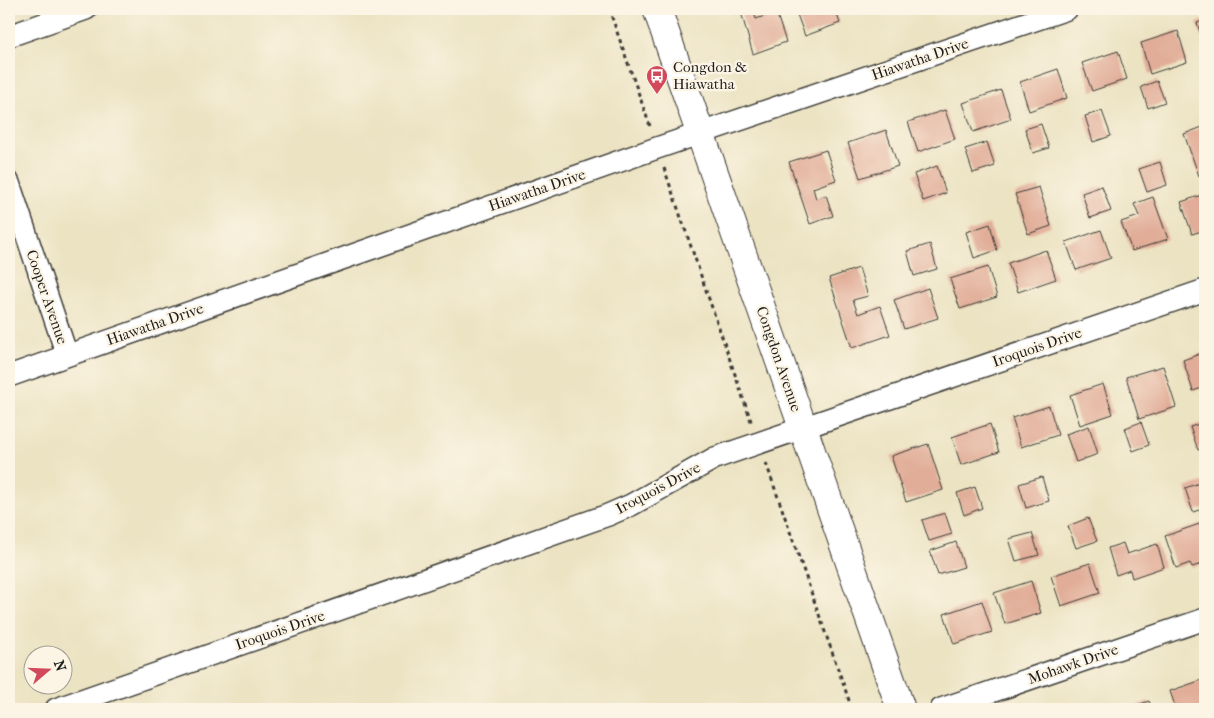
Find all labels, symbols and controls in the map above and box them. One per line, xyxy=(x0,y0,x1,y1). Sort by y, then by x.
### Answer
street label: Hiawatha Drive xyxy=(869,34,971,84)
place label: Congdon & Hiawatha xyxy=(673,58,747,93)
bus stop icon: Congdon & Hiawatha xyxy=(645,64,669,95)
street label: Hiawatha Drive xyxy=(486,165,588,215)
street label: Cooper Avenue xyxy=(22,247,72,347)
street label: Hiawatha Drive xyxy=(104,299,206,349)
street label: Congdon Avenue xyxy=(753,304,806,415)
street label: Iroquois Drive xyxy=(990,323,1085,371)
street label: Iroquois Drive xyxy=(613,458,704,518)
street label: Iroquois Drive xyxy=(233,606,328,654)
street label: Mohawk Drive xyxy=(1025,640,1121,688)
north arrow xyxy=(22,646,72,696)
text: N xyxy=(50,658,70,674)

